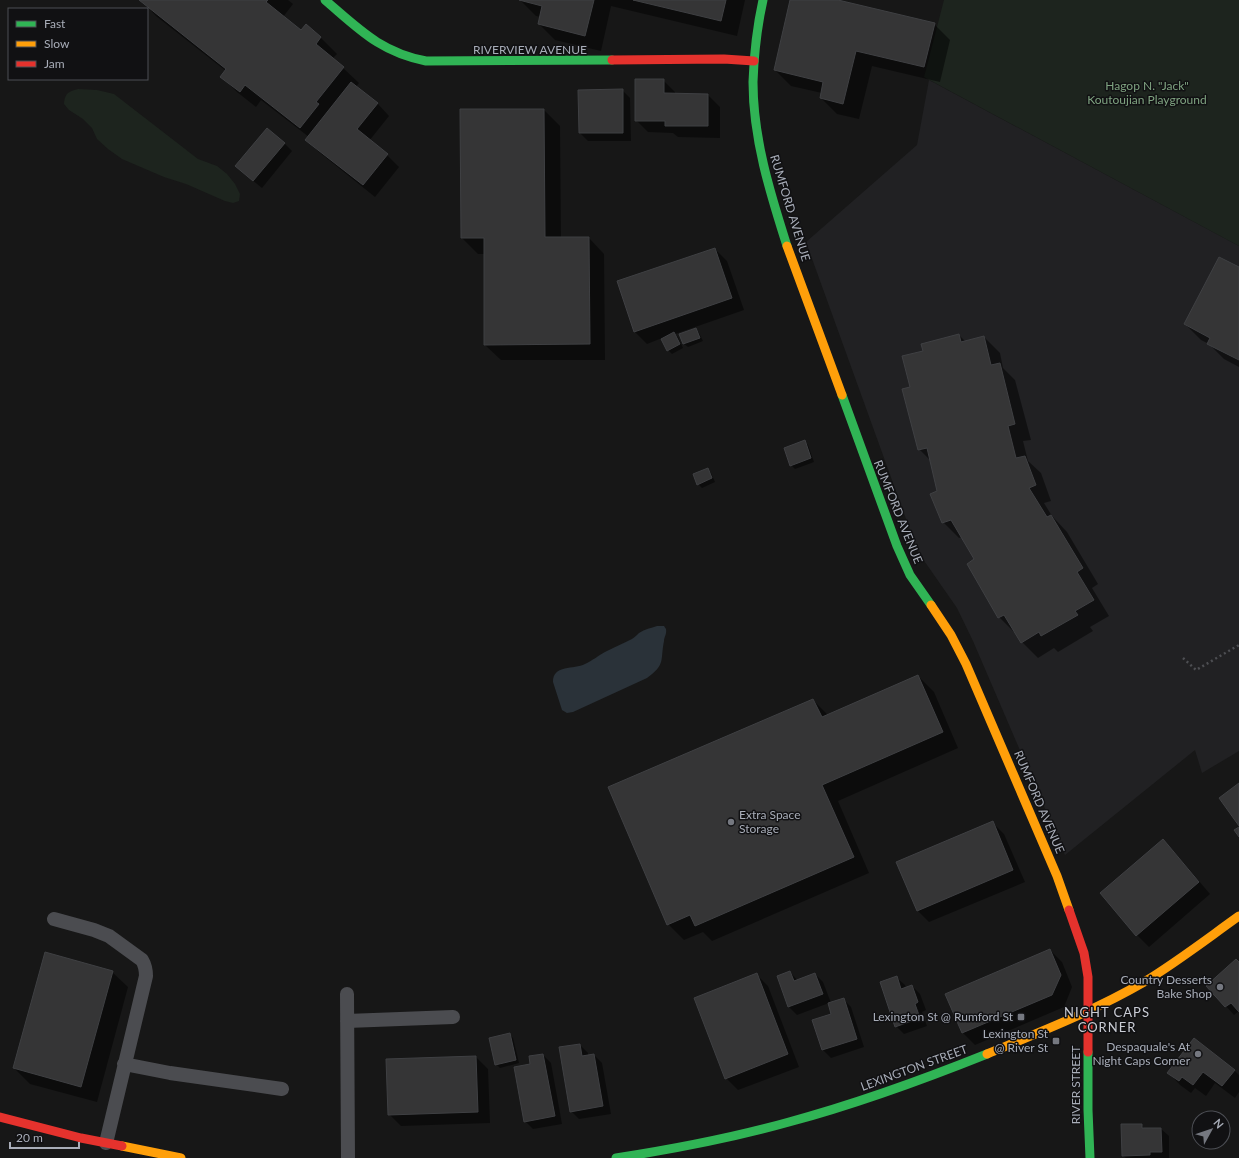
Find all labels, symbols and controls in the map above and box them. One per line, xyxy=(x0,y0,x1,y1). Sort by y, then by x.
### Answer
legend xyxy=(8,8,148,80)
text: Fast xyxy=(44,16,66,31)
text: Slow xyxy=(44,36,70,51)
street label: RIVERVIEW AVENUE xyxy=(473,42,587,57)
text: Jam xyxy=(44,56,65,71)
park label: Hagop N. "Jack" Koutoujian Playground xyxy=(1087,78,1207,107)
street label: RUMFORD AVENUE xyxy=(767,153,814,263)
street label: RUMFORD AVENUE xyxy=(871,458,926,566)
street label: RUMFORD AVENUE xyxy=(1011,748,1068,856)
place label: Extra Space Storage xyxy=(739,807,801,836)
marker: Extra Space Storage xyxy=(726,817,736,827)
place label: Country Desserts Bake Shop xyxy=(1120,972,1212,1001)
marker: Country Desserts Bake Shop xyxy=(1215,982,1225,992)
district label: NIGHT CAPS CORNER xyxy=(1064,1004,1150,1035)
place label: Lexington St @ Rumford St xyxy=(873,1009,1014,1024)
marker: Lexington St @ Rumford St xyxy=(1016,1012,1026,1022)
place label: Lexington St @ River St xyxy=(983,1026,1049,1055)
marker: Lexington St @ River St xyxy=(1051,1036,1061,1046)
place label: Despaquale's At Night Caps Corner xyxy=(1092,1039,1191,1068)
street label: LEXINGTON STREET xyxy=(858,1041,969,1094)
street label: RIVER STREET xyxy=(1068,1046,1083,1124)
marker: Despaquale's At Night Caps Corner xyxy=(1193,1049,1203,1059)
north arrow xyxy=(1191,1110,1231,1150)
text: N xyxy=(1211,1116,1227,1131)
scale bar xyxy=(10,1124,79,1150)
text: 20 m xyxy=(16,1130,43,1145)

